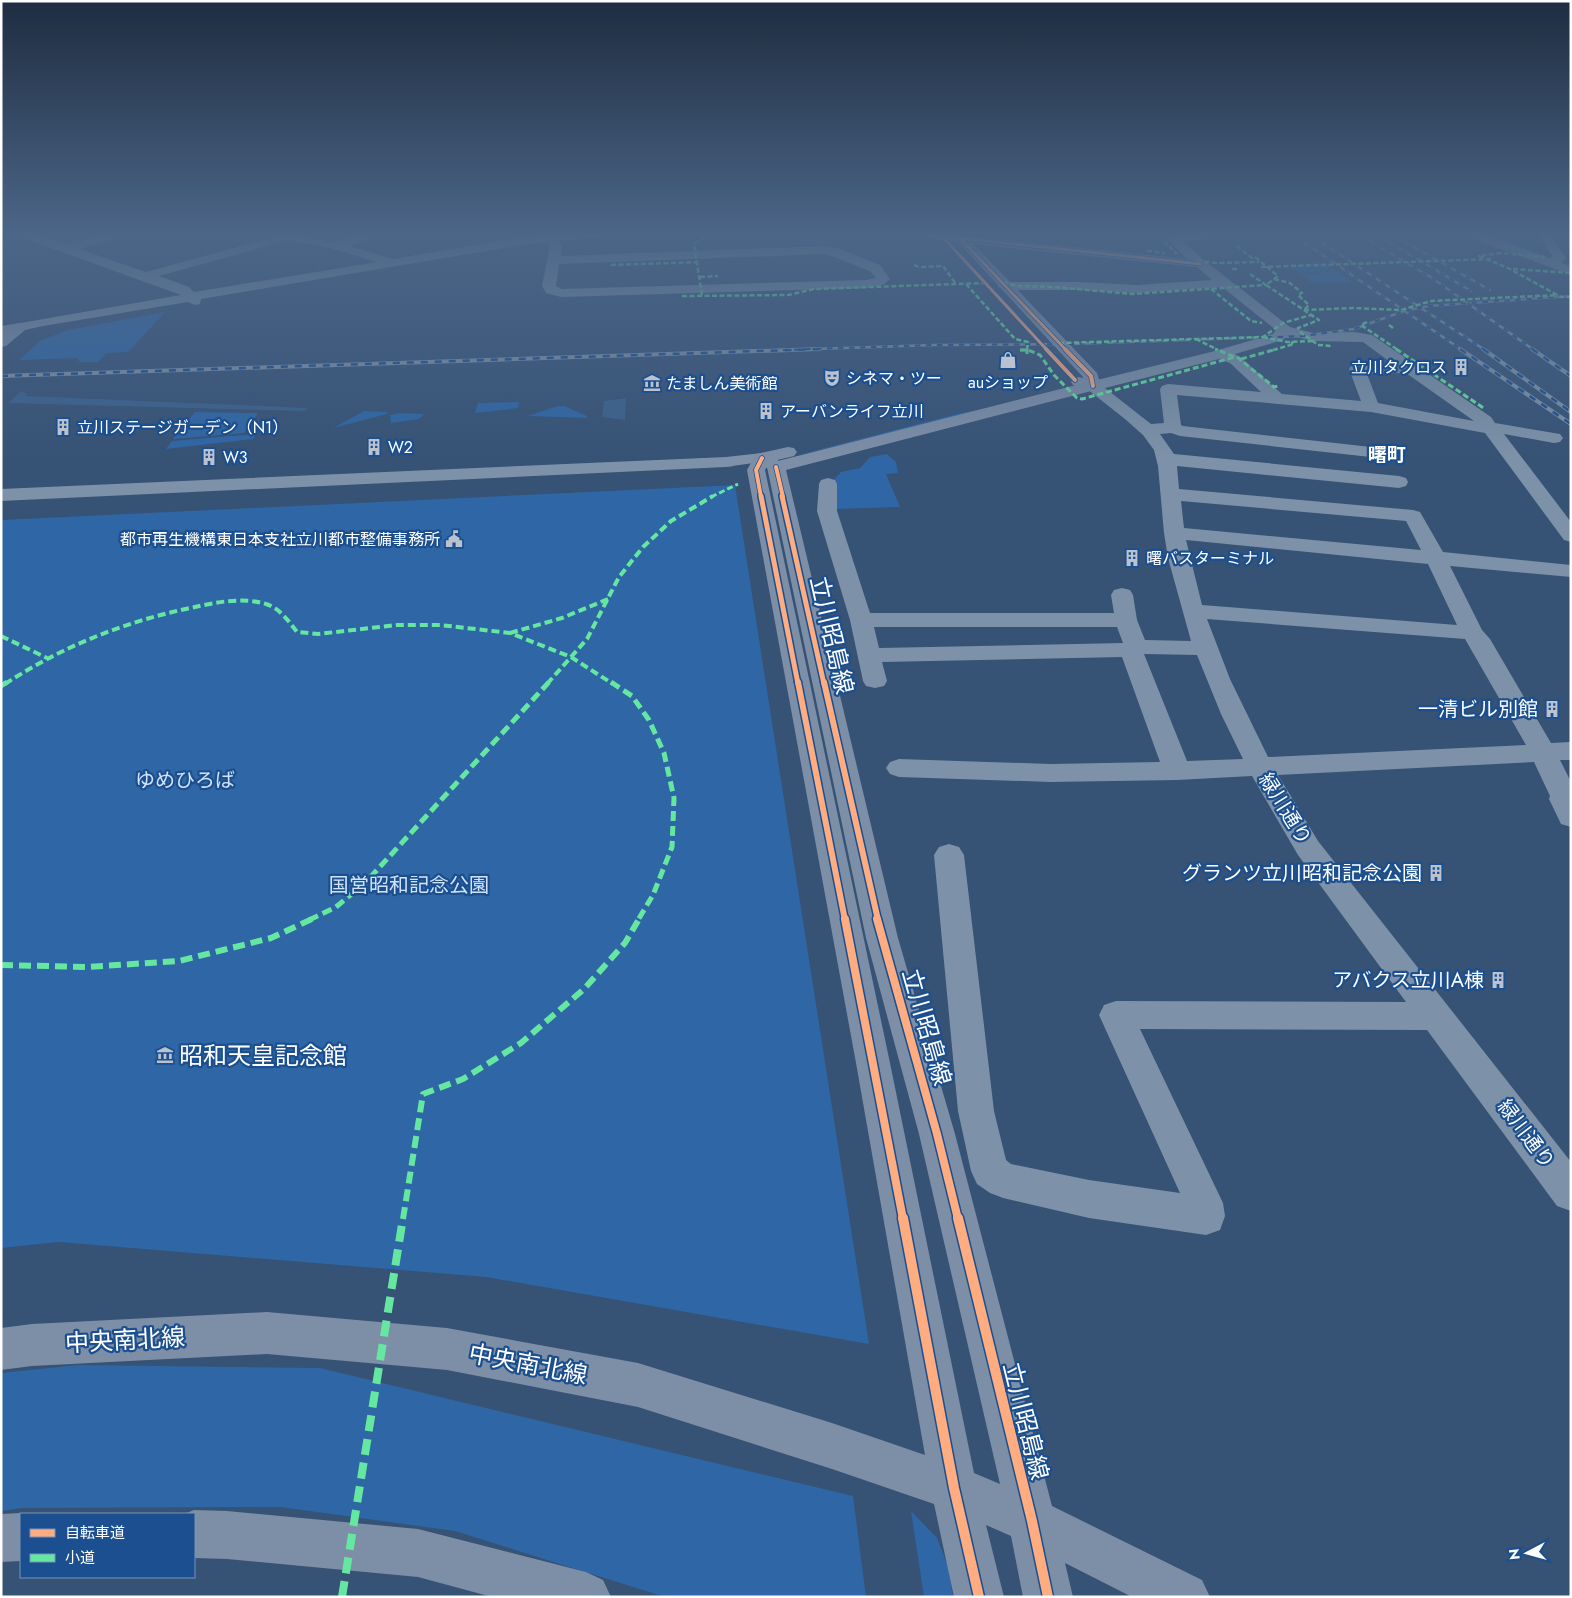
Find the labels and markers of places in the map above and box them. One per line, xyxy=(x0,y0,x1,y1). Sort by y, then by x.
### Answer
shop icon: auショップ xyxy=(998,350,1018,370)
place label: 立川タクロス xyxy=(1351,356,1447,379)
building icon: 立川タクロス xyxy=(1451,357,1471,377)
place label: シネマ・ツー xyxy=(846,367,942,390)
theatre icon: シネマ・ツー xyxy=(822,368,842,388)
place label: auショップ xyxy=(968,371,1048,394)
place label: たましん美術館 xyxy=(666,372,778,395)
museum icon: たましん美術館 xyxy=(642,373,662,393)
place label: アーバンライフ立川 xyxy=(780,400,924,423)
building icon: アーバンライフ立川 xyxy=(756,401,776,421)
place label: 立川ステージガーデン（N1） xyxy=(77,416,288,439)
building icon: 立川ステージガーデン（N1） xyxy=(53,417,73,437)
place label: W2 xyxy=(388,436,413,459)
building icon: W2 xyxy=(364,437,384,457)
place label: W3 xyxy=(223,446,248,469)
building icon: W3 xyxy=(199,447,219,467)
place label: 都市再生機構東日本支社立川都市整備事務所 xyxy=(120,528,440,551)
public building icon: 都市再生機構東日本支社立川都市整備事務所 xyxy=(444,529,464,549)
place label: 曙バスターミナル xyxy=(1146,547,1274,570)
building icon: 曙バスターミナル xyxy=(1122,548,1142,568)
place label: 一清ビル別館 xyxy=(1418,695,1538,724)
building icon: 一清ビル別館 xyxy=(1542,699,1562,719)
place label: グランツ立川昭和記念公園 xyxy=(1182,859,1422,888)
building icon: グランツ立川昭和記念公園 xyxy=(1426,863,1446,883)
place label: アバクス立川A棟 xyxy=(1332,966,1484,995)
building icon: アバクス立川A棟 xyxy=(1488,970,1508,990)
place label: 昭和天皇記念館 xyxy=(179,1038,347,1073)
museum icon: 昭和天皇記念館 xyxy=(155,1045,175,1065)

